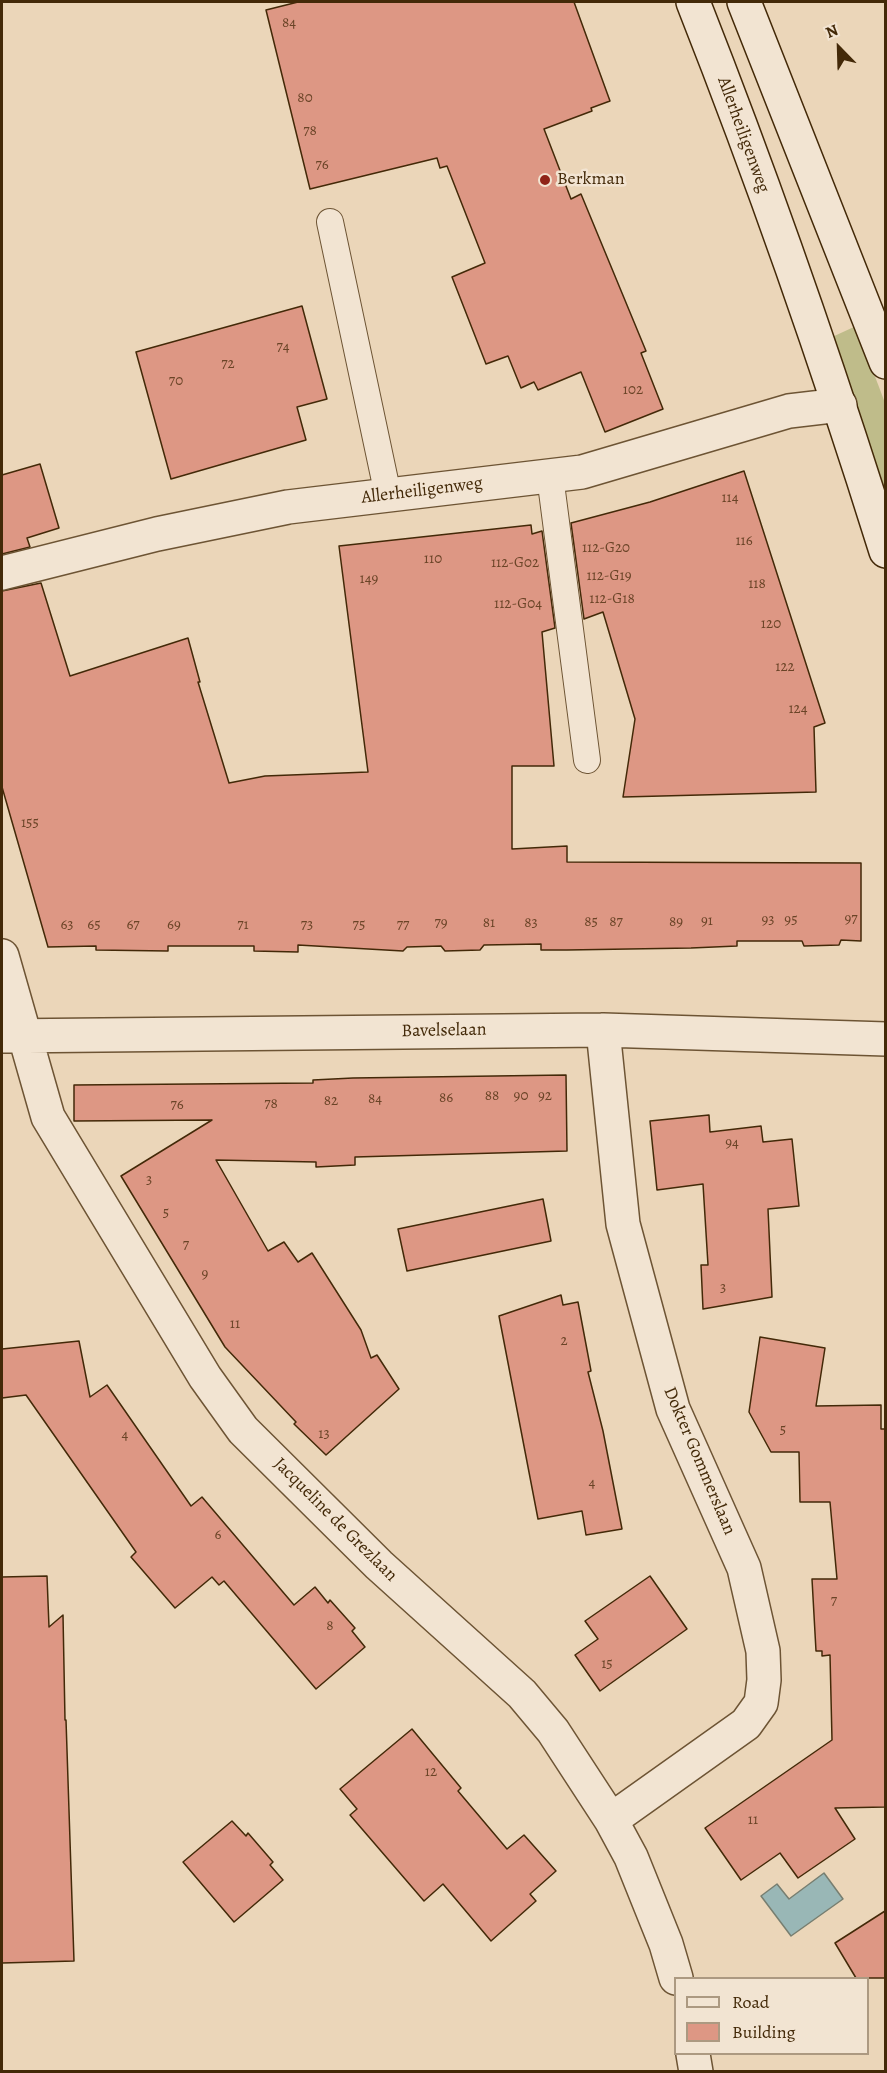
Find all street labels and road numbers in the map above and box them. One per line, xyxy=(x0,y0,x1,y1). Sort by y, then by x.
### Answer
street label: Allerheiligenweg xyxy=(712,74,774,196)
street label: Allerheiligenweg xyxy=(360,473,484,509)
street label: Bavelselaan xyxy=(401,1019,487,1043)
street label: Dokter Gommerslaan xyxy=(658,1384,740,1538)
street label: Jacqueline de Grezlaan xyxy=(269,1454,401,1586)

